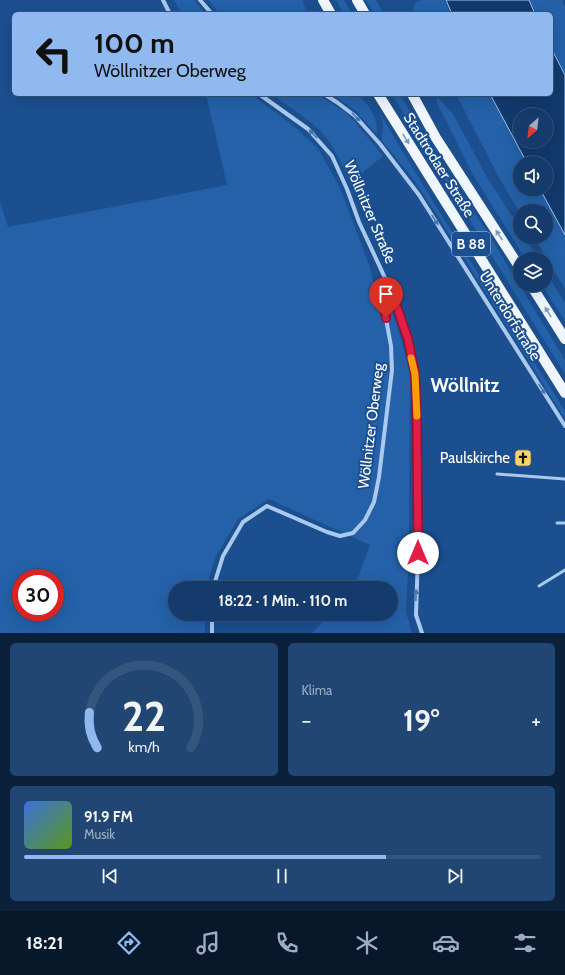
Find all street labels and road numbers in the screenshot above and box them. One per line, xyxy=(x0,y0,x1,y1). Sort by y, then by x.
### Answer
street label: Stadtrodaer Straße xyxy=(400,109,479,221)
street label: Wöllnitzer Straße xyxy=(340,158,400,266)
road number: B 88 xyxy=(452,232,490,256)
street label: Unterdorfstraße xyxy=(475,268,545,364)
street label: Wöllnitzer Oberweg xyxy=(354,362,388,490)

